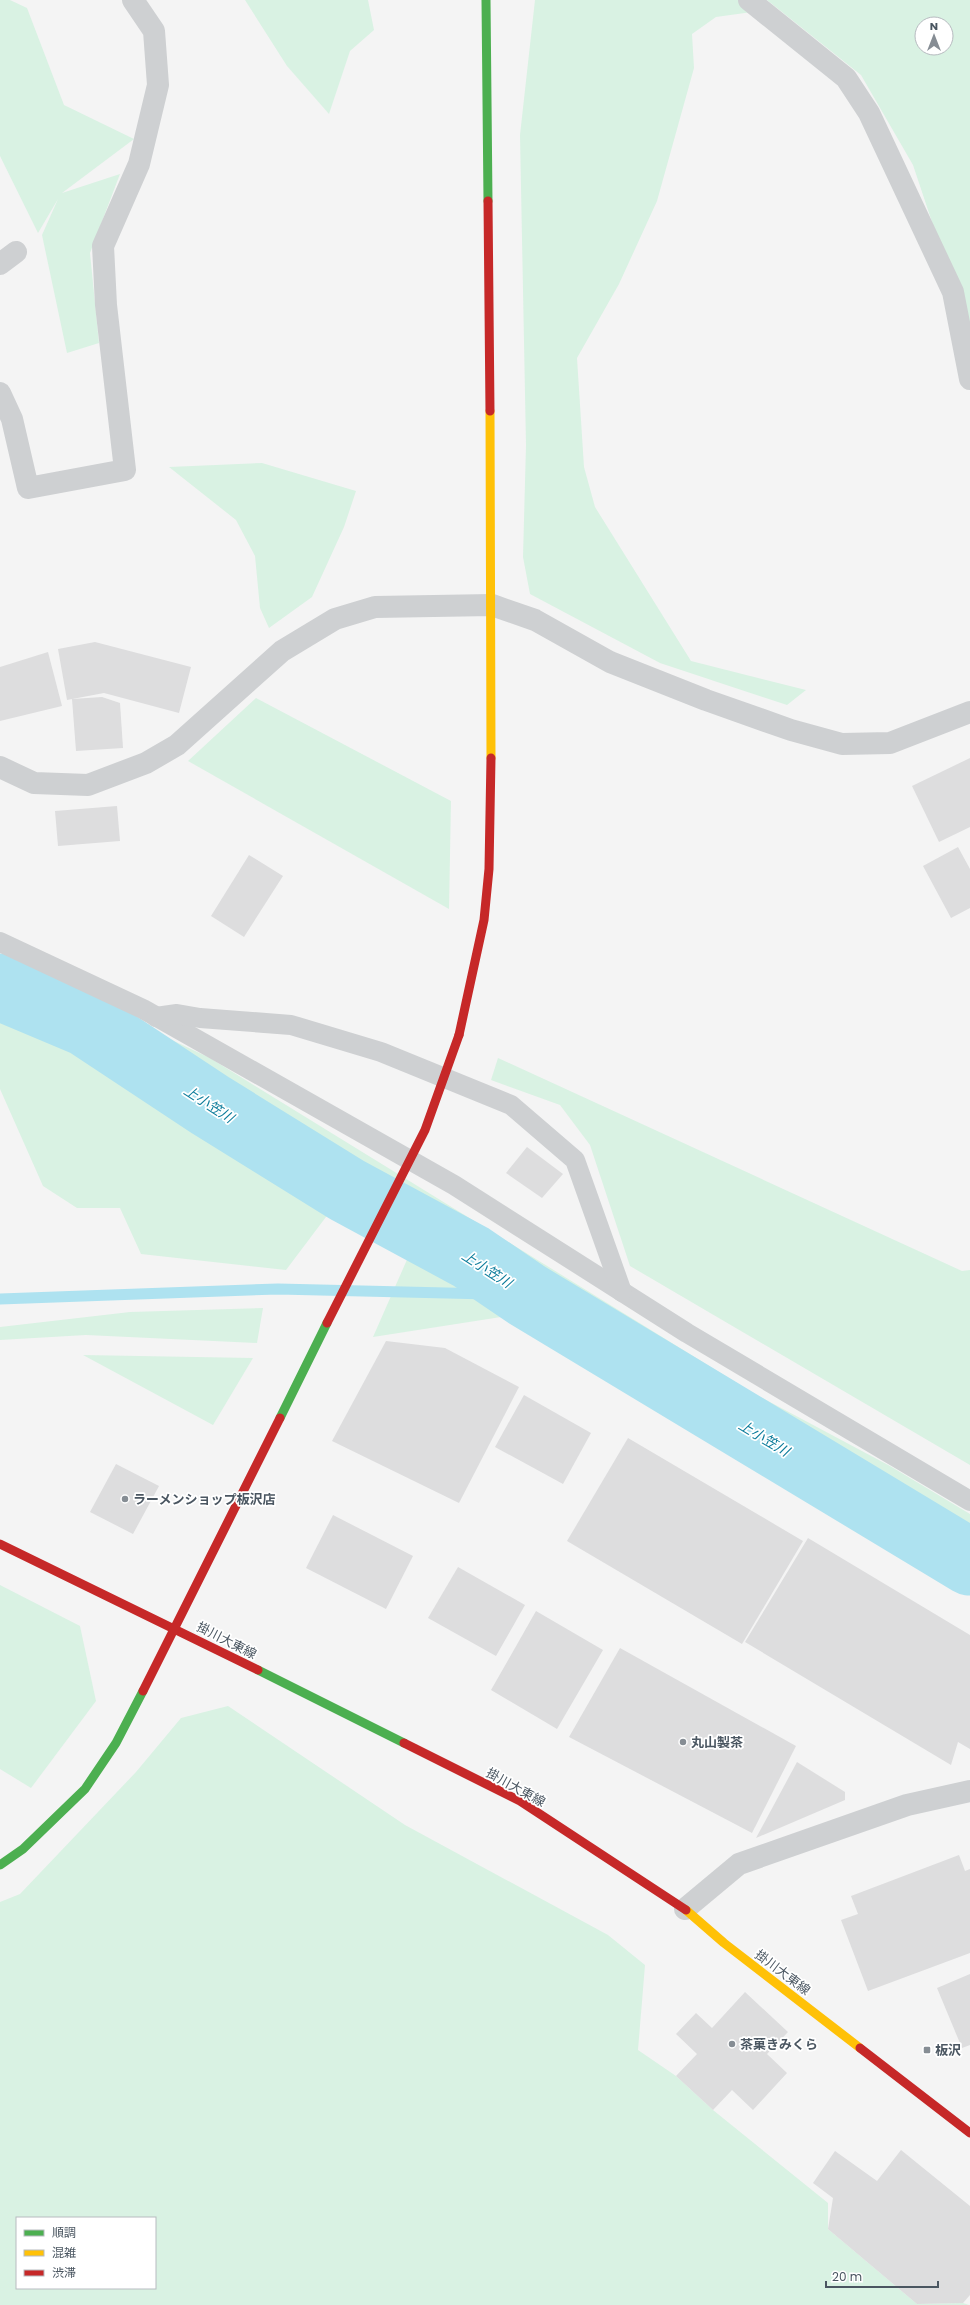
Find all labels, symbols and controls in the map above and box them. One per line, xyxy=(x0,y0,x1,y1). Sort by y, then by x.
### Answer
north arrow xyxy=(914,16,954,56)
text: N xyxy=(930,18,938,34)
water label: 上小笠川 xyxy=(180,1080,240,1129)
water label: 上小笠川 xyxy=(458,1245,518,1294)
water label: 上小笠川 xyxy=(735,1415,795,1462)
place label: ラーメンショップ板沢店 xyxy=(133,1490,275,1509)
marker: ラーメンショップ板沢店 xyxy=(120,1494,130,1504)
street label: 掛川大東線 xyxy=(193,1617,260,1664)
place label: 丸山製茶 xyxy=(691,1733,743,1752)
marker: 丸山製茶 xyxy=(678,1737,688,1747)
street label: 掛川大東線 xyxy=(483,1763,549,1812)
street label: 掛川大東線 xyxy=(751,1945,814,2000)
place label: 茶菓きみくら xyxy=(740,2035,818,2054)
marker: 茶菓きみくら xyxy=(727,2039,737,2049)
place label: 板沢 xyxy=(935,2041,961,2060)
marker: 板沢 xyxy=(922,2045,932,2055)
legend xyxy=(16,2217,156,2289)
text: 順調 xyxy=(52,2224,76,2241)
text: 混雑 xyxy=(52,2244,76,2261)
scale bar xyxy=(826,2263,938,2289)
text: 渋滞 xyxy=(52,2264,76,2281)
text: 20 m xyxy=(832,2268,862,2285)

